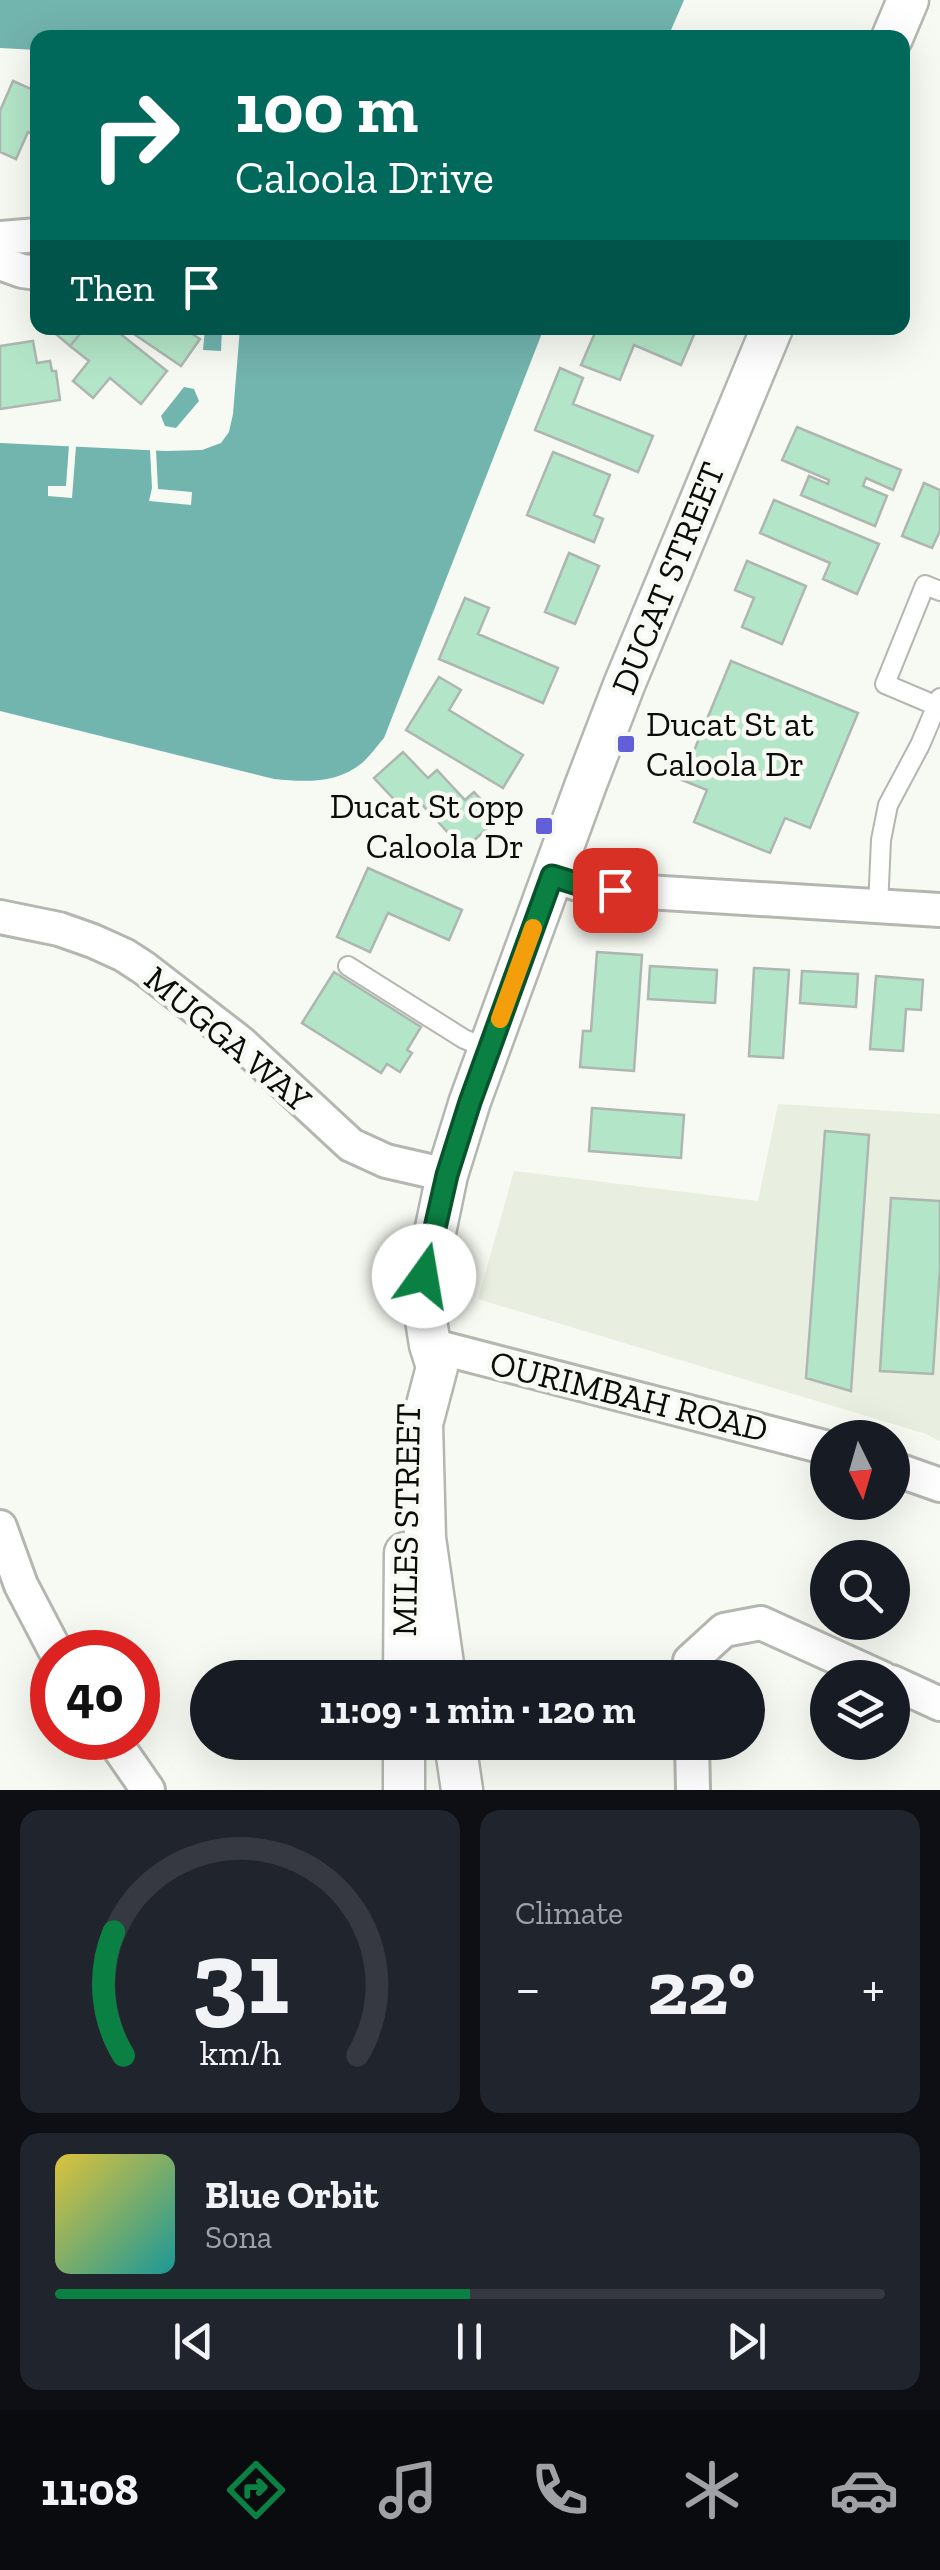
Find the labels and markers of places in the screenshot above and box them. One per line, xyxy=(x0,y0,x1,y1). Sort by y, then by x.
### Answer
place label: Ducat St at Caloola Dr xyxy=(646,703,814,785)
marker: Ducat St at Caloola Dr xyxy=(615,733,637,755)
place label: Ducat St opp Caloola Dr xyxy=(330,785,524,867)
marker: Ducat St opp Caloola Dr xyxy=(533,815,555,837)
pin xyxy=(573,848,658,933)

